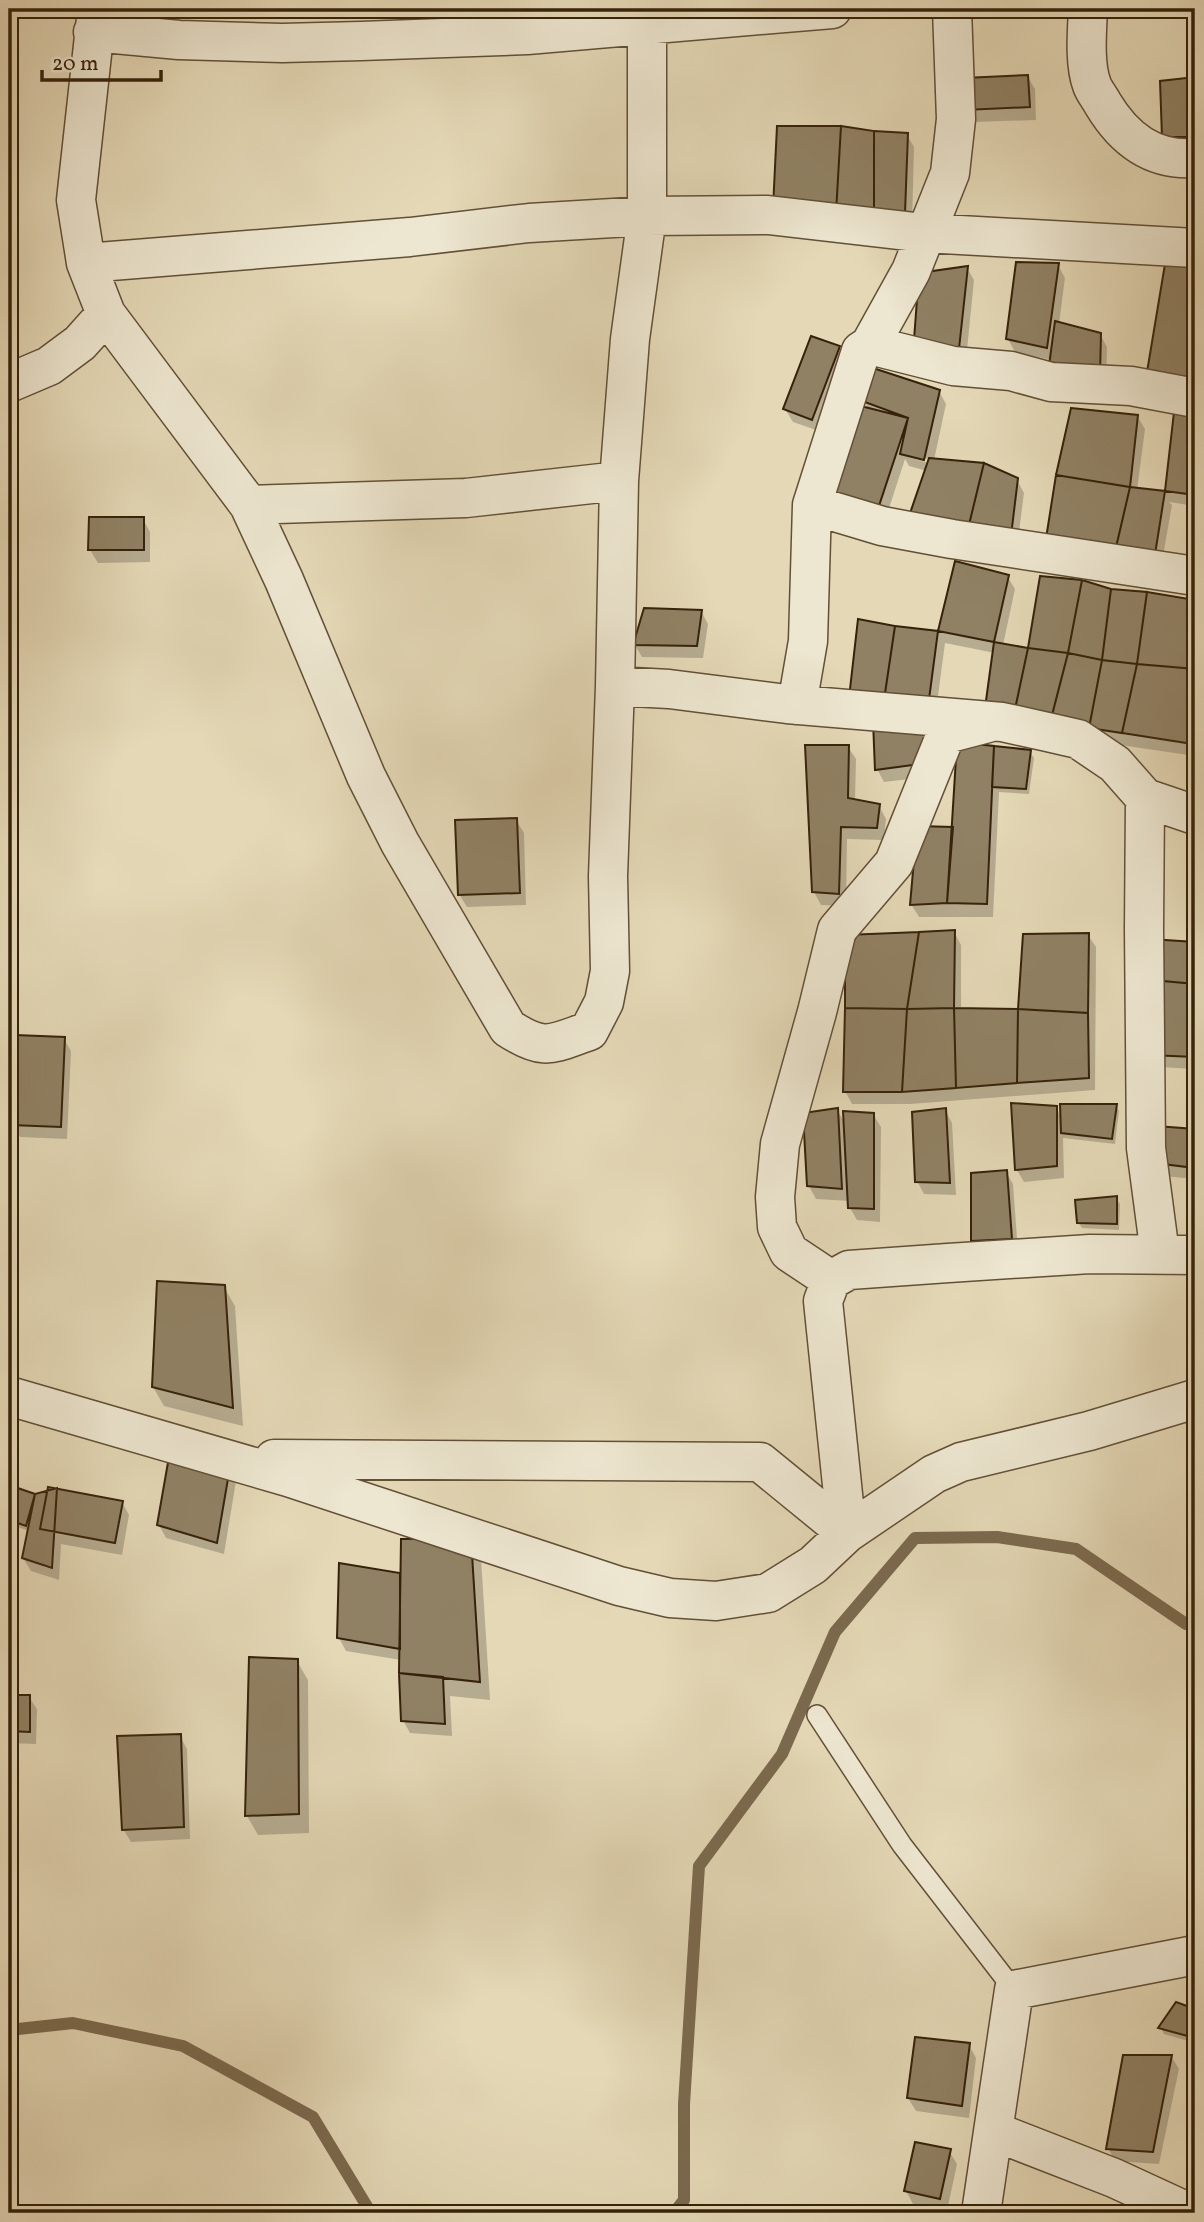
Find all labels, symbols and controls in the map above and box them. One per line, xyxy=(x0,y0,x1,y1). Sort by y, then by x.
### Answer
scale bar xyxy=(42,38,161,82)
text: 20 m xyxy=(52,50,98,79)

